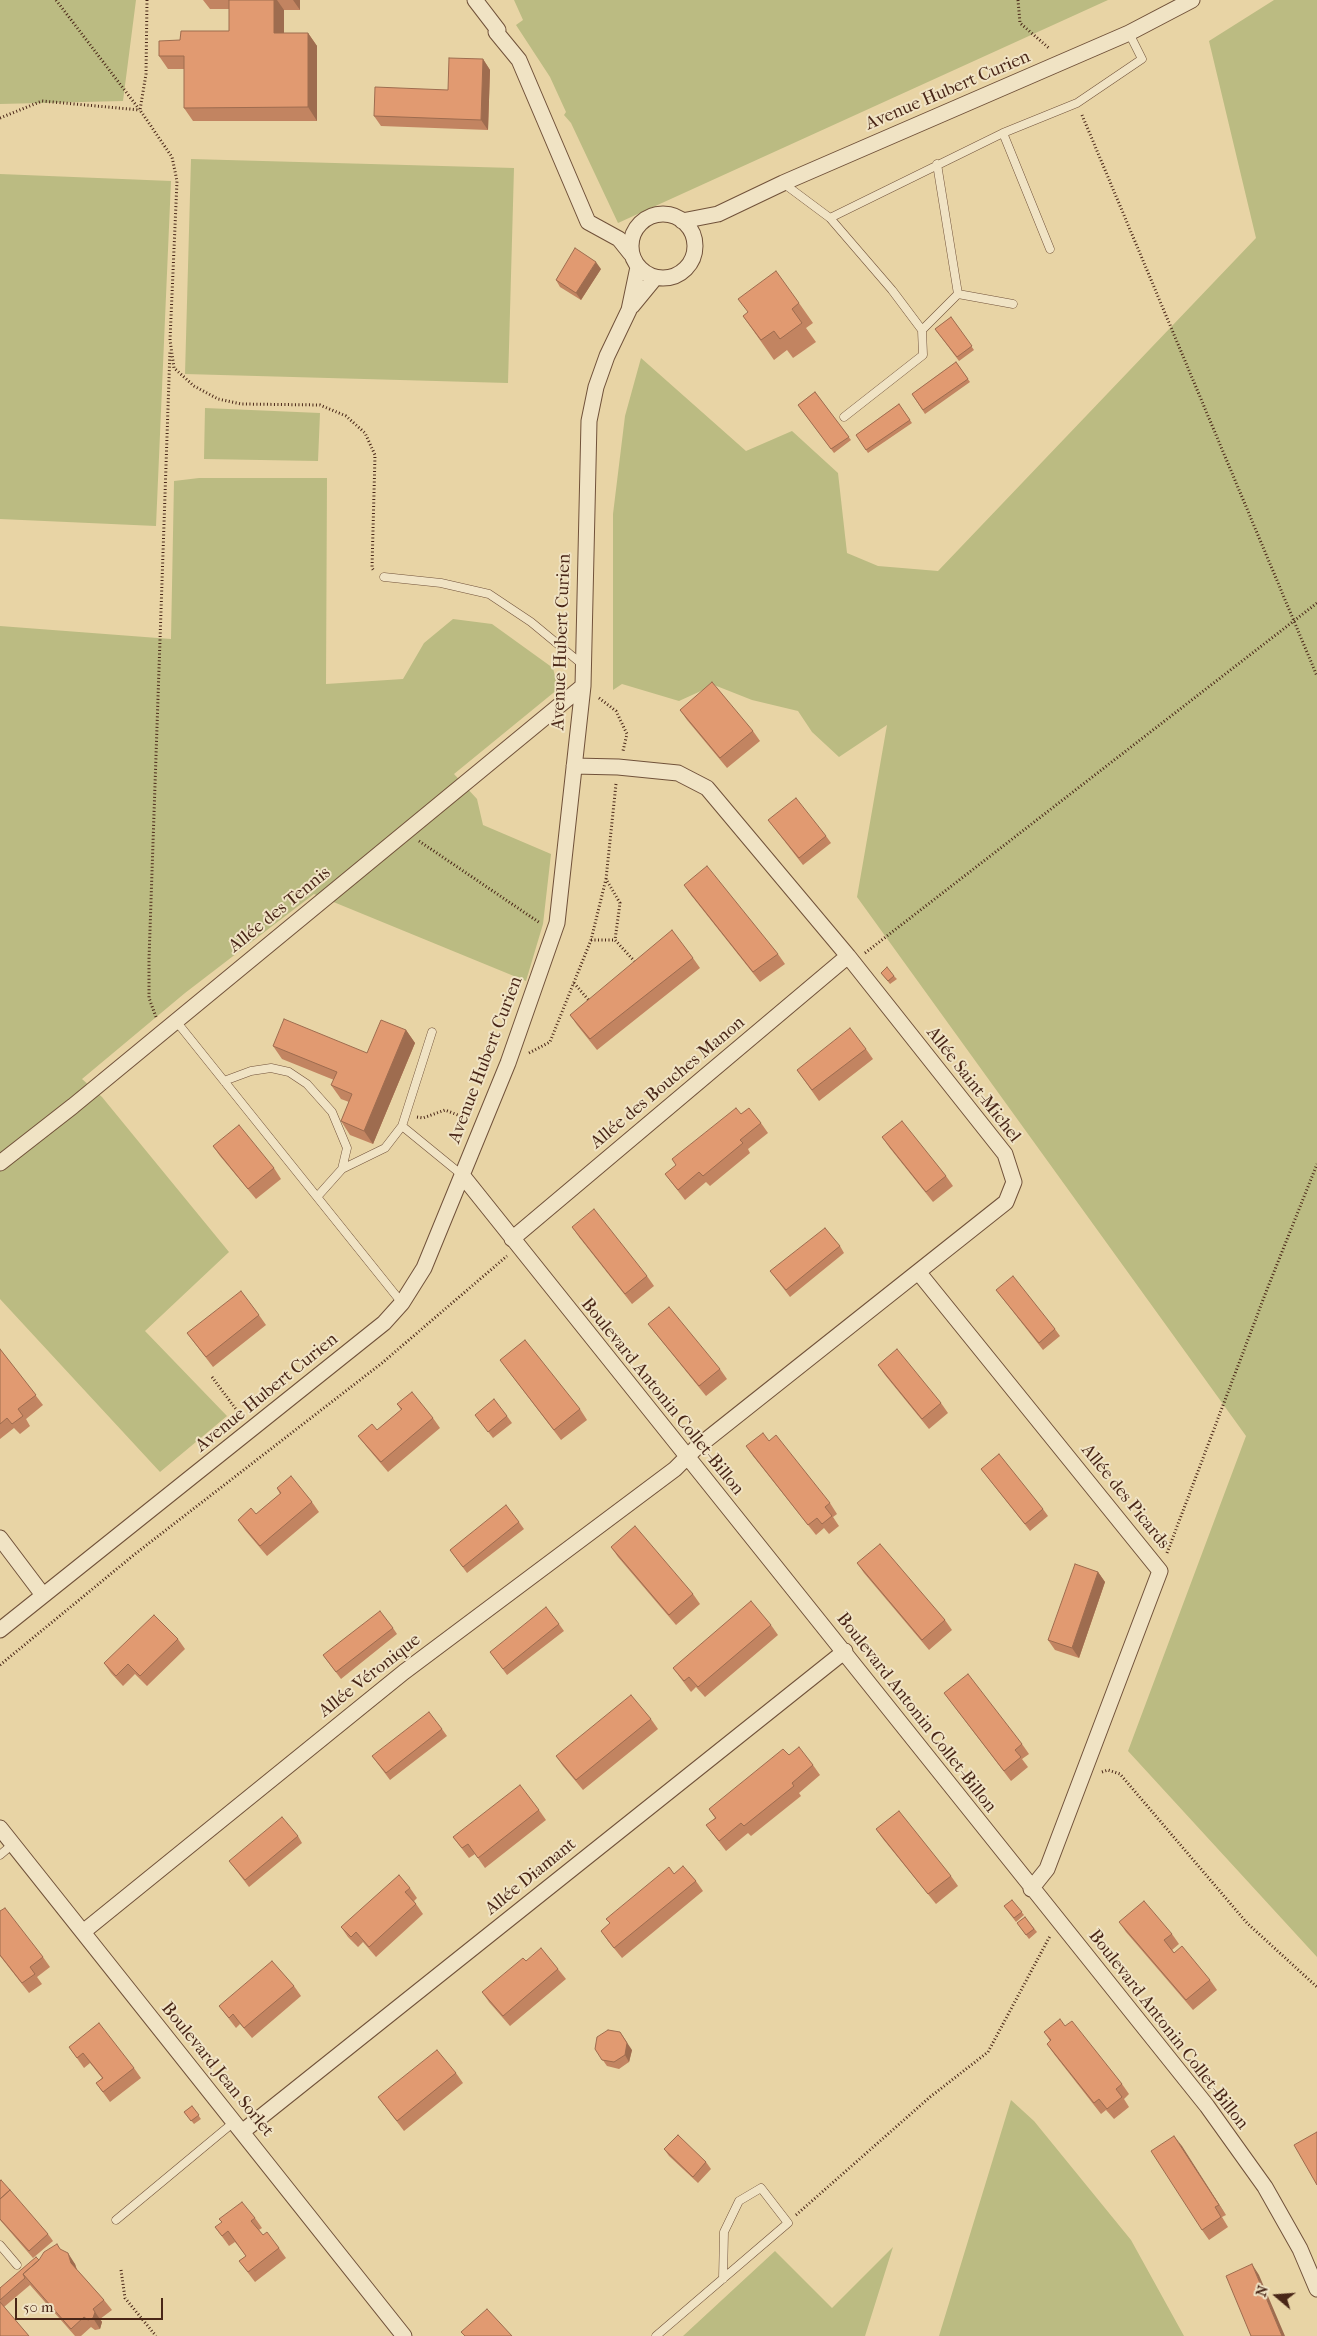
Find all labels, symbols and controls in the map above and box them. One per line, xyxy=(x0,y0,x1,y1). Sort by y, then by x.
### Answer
street label: Avenue Hubert Curien xyxy=(862,46,1034,136)
street label: Avenue Hubert Curien xyxy=(548,553,576,731)
street label: Allée des Tennis xyxy=(225,862,335,958)
street label: Avenue Hubert Curien xyxy=(444,974,528,1146)
street label: Allée des Bouches Manon xyxy=(586,1012,750,1154)
street label: Allée Saint-Michel xyxy=(921,1023,1025,1147)
street label: Boulevard Antonin Collet-Billon xyxy=(576,1294,748,1500)
street label: Avenue Hubert Curien xyxy=(191,1329,343,1457)
street label: Allée des Picards xyxy=(1076,1440,1174,1554)
street label: Boulevard Antonin Collet-Billon xyxy=(831,1609,1001,1817)
street label: Allée Véronique xyxy=(315,1630,425,1722)
street label: Allée Diamant xyxy=(481,1834,581,1920)
street label: Boulevard Antonin Collet-Billon xyxy=(1083,1926,1253,2134)
street label: Boulevard Jean Sorlet xyxy=(156,1998,278,2142)
north arrow xyxy=(1252,2271,1302,2321)
text: N xyxy=(1253,2284,1272,2299)
scale bar xyxy=(18,2288,165,2320)
text: 50 m xyxy=(23,2298,53,2316)

